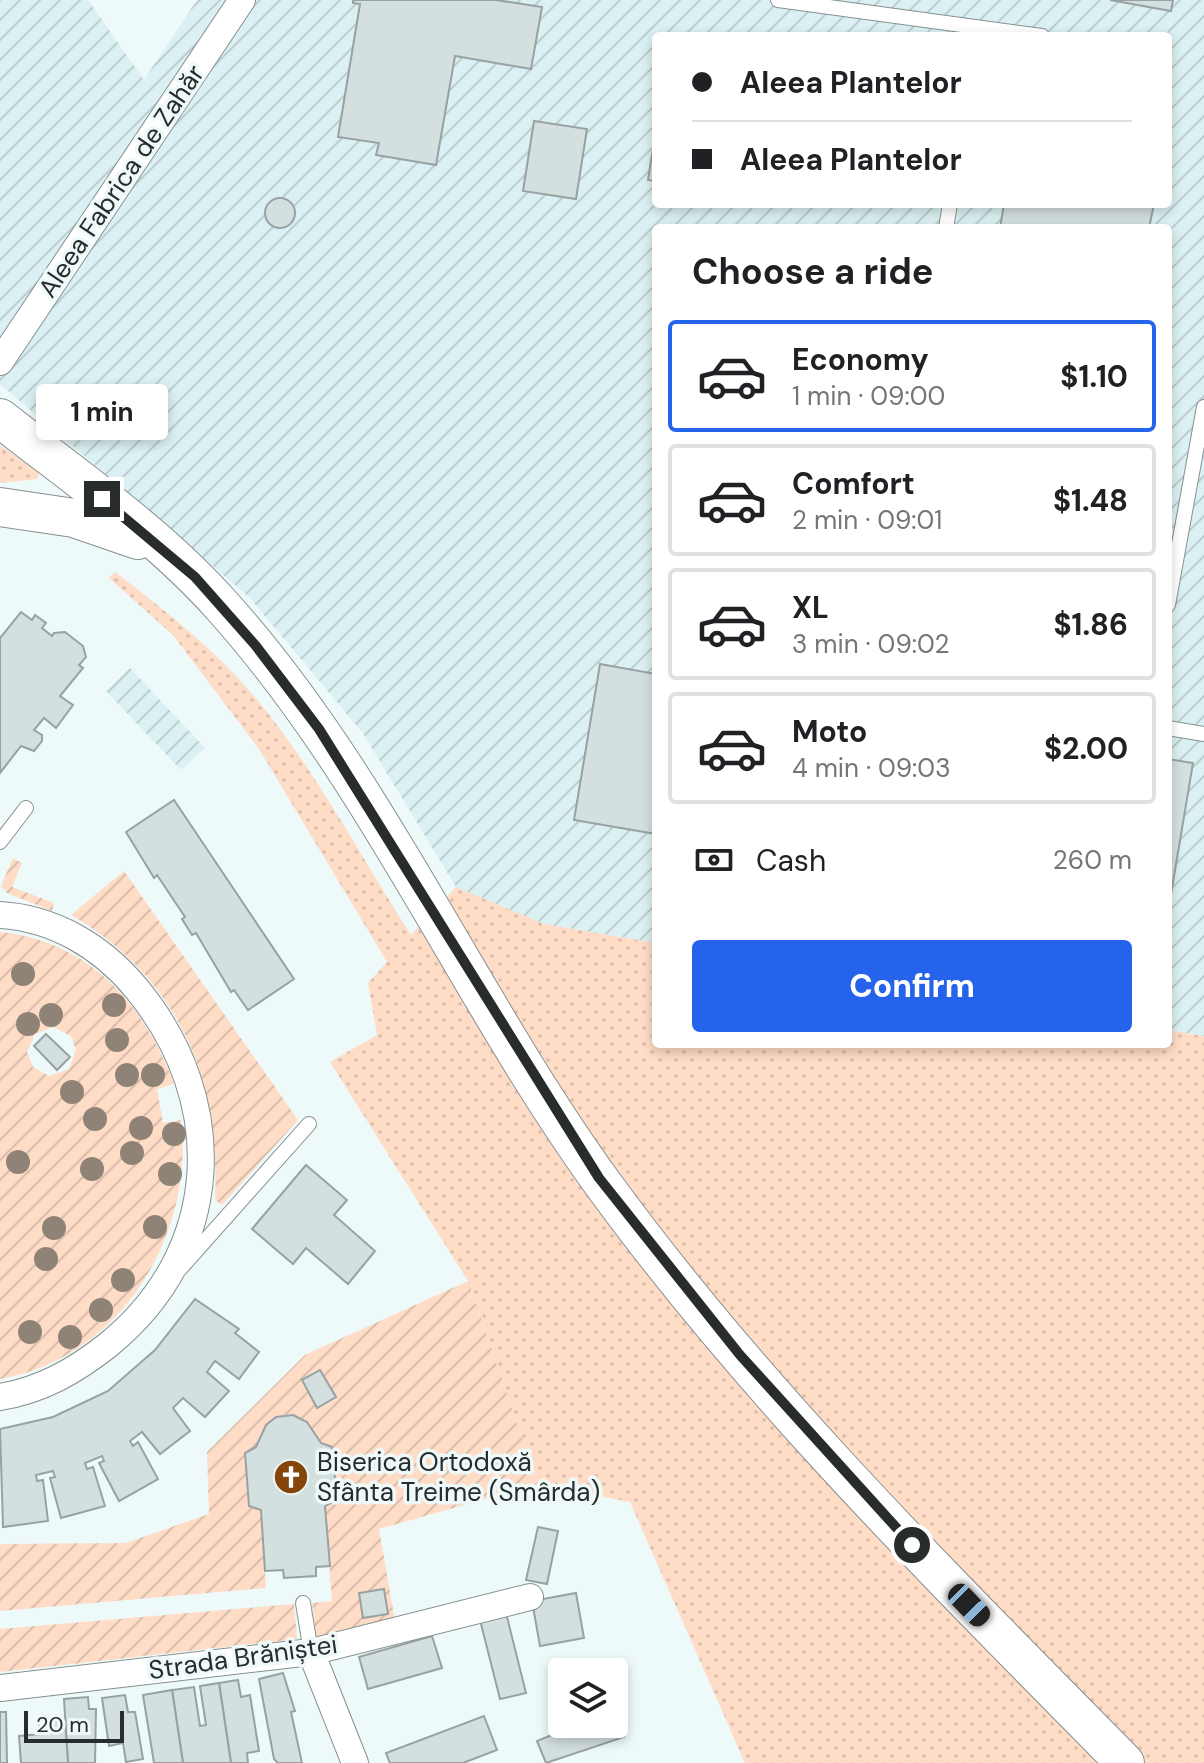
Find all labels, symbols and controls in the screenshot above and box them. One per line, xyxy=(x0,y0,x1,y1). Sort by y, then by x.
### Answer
street label: Aleea Fabrica de Zahăr xyxy=(30,58,212,304)
text: Aleea Plantelor xyxy=(740,63,962,102)
text: Aleea Plantelor xyxy=(740,140,962,179)
text: Choose a ride xyxy=(692,248,933,295)
icon: car xyxy=(696,340,768,412)
text: Economy xyxy=(792,340,929,379)
text: $1.10 xyxy=(1060,357,1128,396)
text: 1 min · 09:00 xyxy=(792,379,945,413)
callout: 1 min xyxy=(36,383,168,439)
text: 1 min xyxy=(70,395,134,429)
icon: car xyxy=(696,464,768,536)
text: Comfort xyxy=(792,464,915,503)
route end xyxy=(84,481,120,517)
text: $1.48 xyxy=(1053,481,1128,520)
text: 2 min · 09:01 xyxy=(792,503,942,537)
icon: car xyxy=(696,588,768,660)
text: XL xyxy=(792,588,829,627)
text: $1.86 xyxy=(1053,605,1128,644)
text: 3 min · 09:02 xyxy=(792,627,949,661)
icon: car xyxy=(696,712,768,784)
text: Moto xyxy=(792,712,867,751)
text: $2.00 xyxy=(1044,729,1128,768)
text: 4 min · 09:03 xyxy=(792,751,951,785)
icon: cash xyxy=(692,838,736,882)
text: Cash xyxy=(756,841,826,880)
text: 260 m xyxy=(1053,843,1132,877)
button: Confirm xyxy=(692,940,1132,1032)
place label: Biserica Ortodoxă Sfânta Treime (Smârda) xyxy=(317,1445,600,1509)
church icon: Biserica Ortodoxă Sfânta Treime (Smârda) xyxy=(272,1458,310,1496)
route start xyxy=(894,1527,930,1563)
car xyxy=(944,1579,994,1631)
street label: Strada Brăniștei xyxy=(146,1627,340,1687)
map controls xyxy=(548,1658,628,1738)
button: layers xyxy=(548,1658,628,1738)
scale bar xyxy=(24,1707,124,1743)
text: 20 m xyxy=(36,1710,89,1739)

